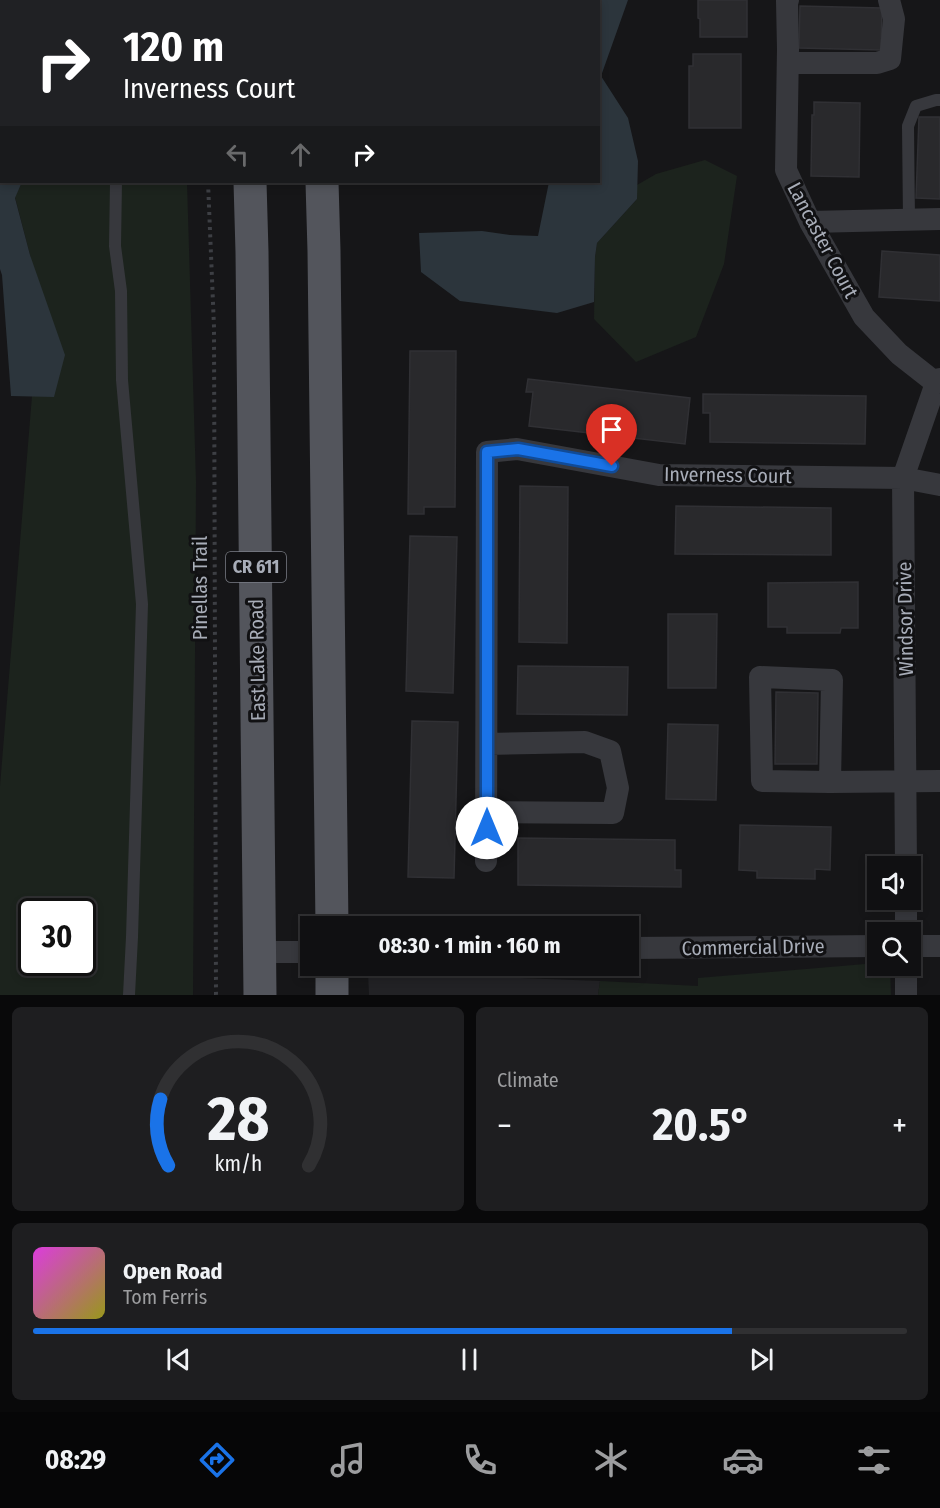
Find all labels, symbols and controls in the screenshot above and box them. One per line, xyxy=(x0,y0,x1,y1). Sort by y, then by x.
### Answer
text: 120 m xyxy=(123,22,224,72)
icon: right xyxy=(24,24,102,102)
text: Inverness Court xyxy=(123,73,295,105)
icon: left xyxy=(221,138,254,171)
icon: ahead xyxy=(284,138,317,171)
icon: right xyxy=(347,138,380,171)
street label: Lancaster Court xyxy=(782,178,864,302)
pin xyxy=(586,404,637,466)
icon: arrive xyxy=(595,413,628,446)
street label: Inverness Court xyxy=(664,462,792,488)
street label: Pinellas Trail xyxy=(188,536,212,640)
road number: CR 611 xyxy=(226,552,286,582)
street label: Windsor Drive xyxy=(892,562,918,676)
street label: East Lake Road xyxy=(244,599,270,721)
position arrow xyxy=(455,796,519,860)
map controls xyxy=(867,856,921,976)
button: sound xyxy=(867,856,921,910)
speed limit sign: 30 xyxy=(18,898,96,976)
button: search xyxy=(867,922,921,976)
text: 08:30 · 1 min · 160 m xyxy=(379,932,560,959)
street label: Commercial Drive xyxy=(681,934,825,960)
text: Climate xyxy=(497,1068,559,1092)
text: 28 xyxy=(206,1082,269,1157)
text: 20.5° xyxy=(652,1098,751,1152)
text: − xyxy=(497,1106,512,1146)
text: + xyxy=(892,1106,907,1146)
text: km/h xyxy=(214,1151,262,1177)
text: Open Road xyxy=(123,1258,223,1285)
text: Tom Ferris xyxy=(123,1285,207,1309)
icon: previous xyxy=(162,1343,195,1376)
icon: pause xyxy=(453,1343,486,1376)
icon: next xyxy=(745,1343,778,1376)
icon: directions xyxy=(196,1439,238,1481)
icon: music xyxy=(327,1439,369,1481)
icon: phone xyxy=(459,1439,501,1481)
icon: climate xyxy=(590,1439,632,1481)
icon: car xyxy=(722,1439,764,1481)
icon: filters xyxy=(853,1439,895,1481)
text: 08:29 xyxy=(45,1444,106,1476)

